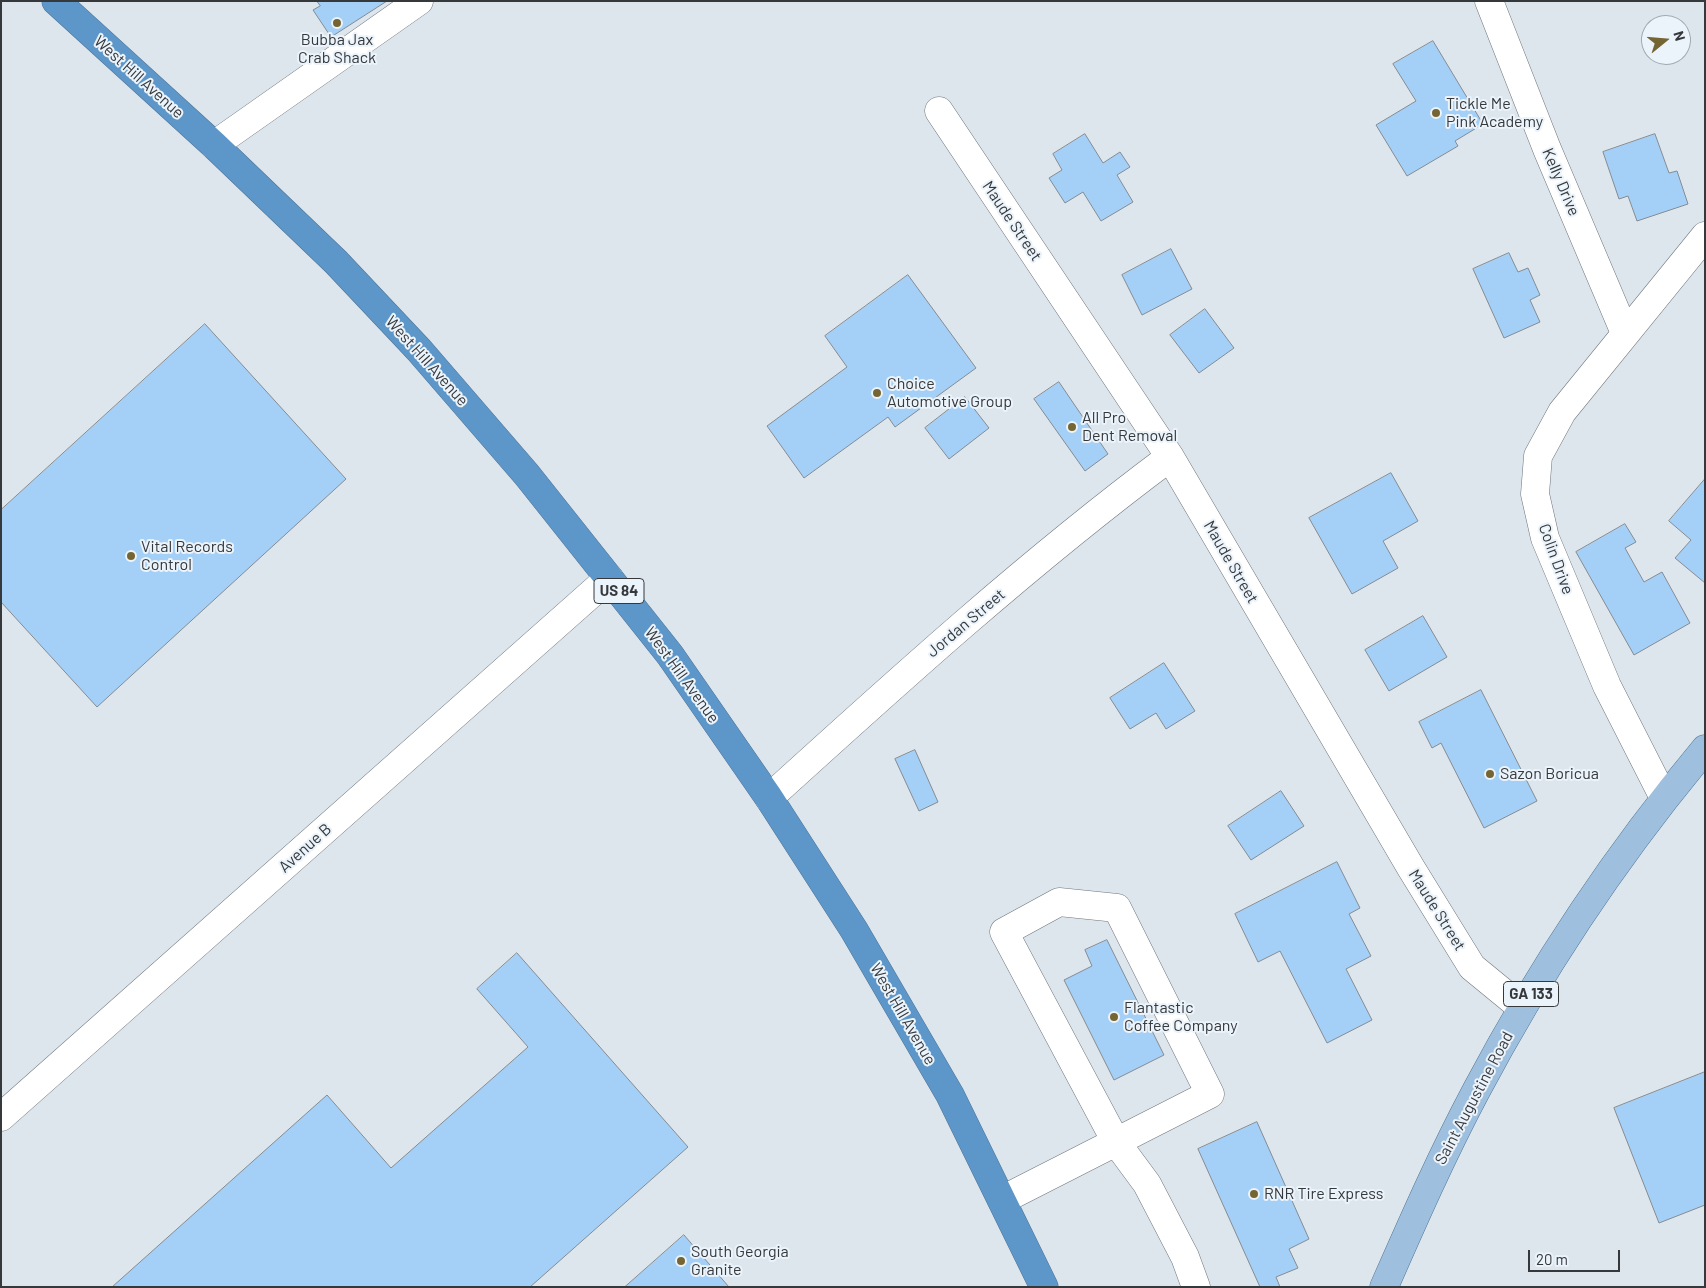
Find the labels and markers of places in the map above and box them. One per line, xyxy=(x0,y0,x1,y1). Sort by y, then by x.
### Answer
marker: Bubba Jax Crab Shack xyxy=(331,17,343,29)
place label: Bubba Jax Crab Shack xyxy=(298,30,376,68)
place label: Tickle Me Pink Academy xyxy=(1446,94,1543,132)
marker: Tickle Me Pink Academy xyxy=(1430,107,1442,119)
place label: Choice Automotive Group xyxy=(887,374,1012,412)
marker: Choice Automotive Group xyxy=(871,387,883,399)
place label: All Pro Dent Removal xyxy=(1082,408,1177,446)
marker: All Pro Dent Removal xyxy=(1066,421,1078,433)
place label: Vital Records Control xyxy=(141,537,233,575)
marker: Vital Records Control xyxy=(125,550,137,562)
place label: Sazon Boricua xyxy=(1500,764,1599,784)
marker: Sazon Boricua xyxy=(1484,768,1496,780)
place label: Flantastic Coffee Company xyxy=(1124,998,1238,1036)
marker: Flantastic Coffee Company xyxy=(1108,1011,1120,1023)
place label: RNR Tire Express xyxy=(1264,1184,1383,1204)
marker: RNR Tire Express xyxy=(1248,1188,1260,1200)
place label: South Georgia Granite xyxy=(691,1242,789,1280)
marker: South Georgia Granite xyxy=(675,1255,687,1267)

